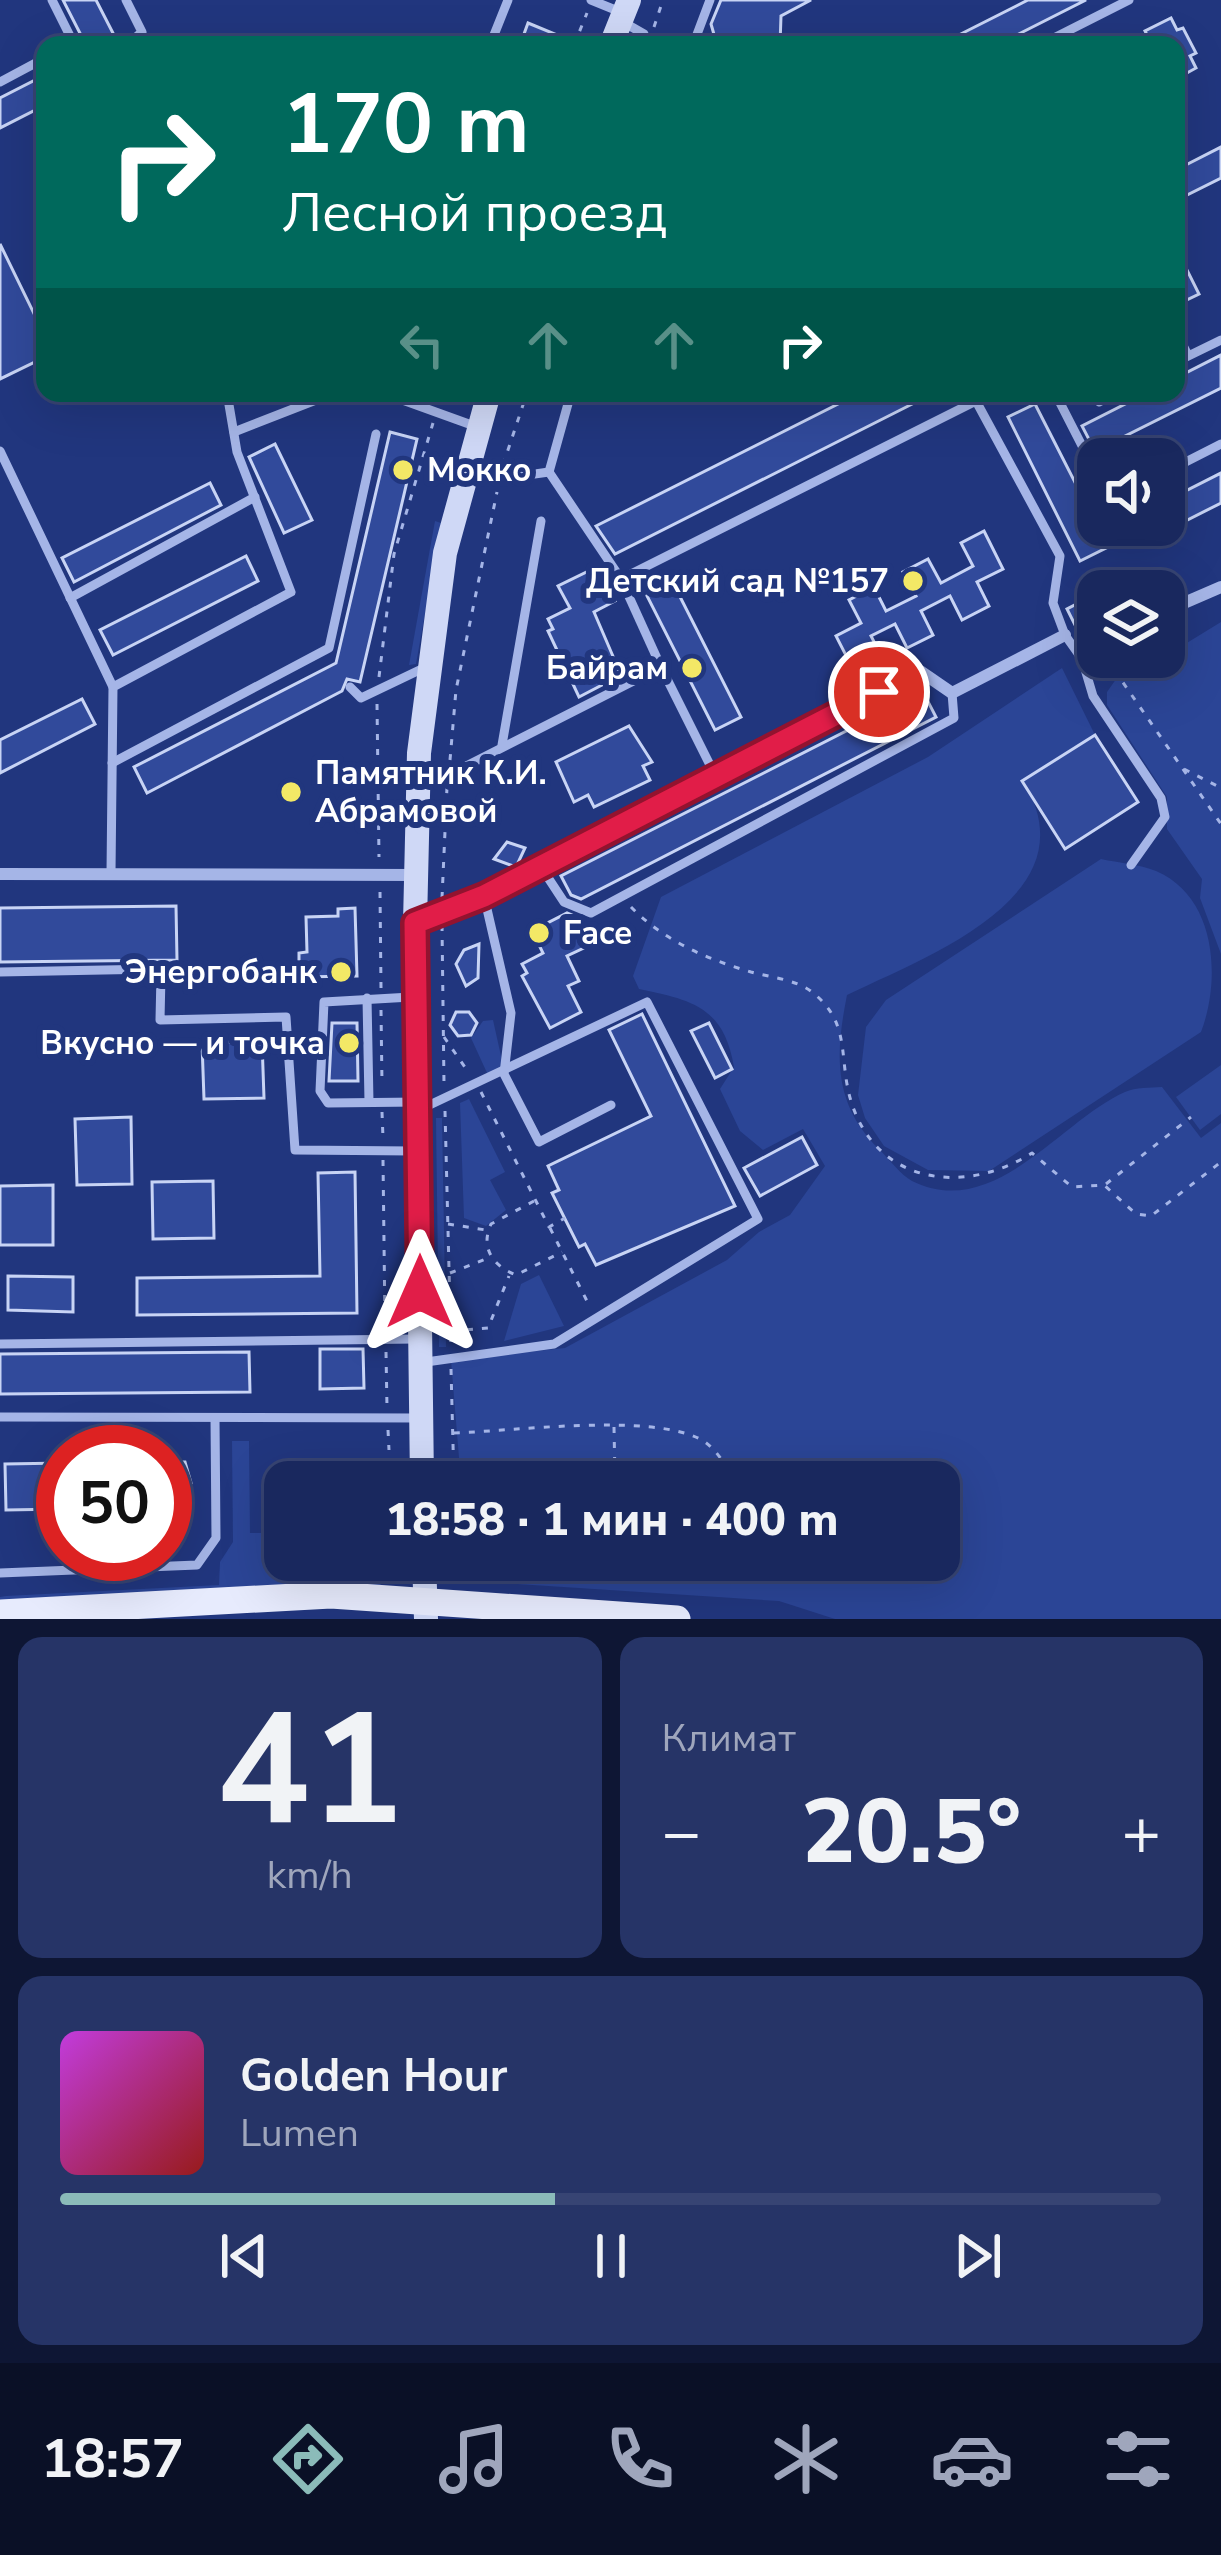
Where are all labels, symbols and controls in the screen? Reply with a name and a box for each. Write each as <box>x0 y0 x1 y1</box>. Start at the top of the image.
text: 170 m <box>282 67 530 182</box>
icon: right <box>84 84 240 240</box>
text: Лесной проезд <box>282 176 667 250</box>
icon: left <box>389 312 455 378</box>
icon: ahead <box>515 312 581 378</box>
icon: ahead <box>641 312 707 378</box>
icon: right <box>767 312 833 378</box>
map controls <box>1077 438 1185 678</box>
button: sound <box>1077 438 1185 546</box>
place label: Мокко <box>427 448 531 493</box>
marker: Мокко <box>390 457 416 483</box>
place label: Детский сад №157 <box>586 559 889 604</box>
marker: Детский сад №157 <box>900 568 926 594</box>
button: layers <box>1077 570 1185 678</box>
pin <box>828 641 930 743</box>
place label: Байрам <box>546 646 668 691</box>
marker: Байрам <box>679 655 705 681</box>
icon: arrive <box>846 659 912 725</box>
place label: Памятник К.И. Абрамовой <box>315 751 547 834</box>
marker: Памятник К.И. Абрамовой <box>278 779 304 805</box>
place label: Face <box>563 911 632 956</box>
marker: Face <box>526 920 552 946</box>
place label: Энергобанк <box>125 950 318 995</box>
marker: Энергобанк <box>328 959 354 985</box>
place label: Вкусно — и точка <box>40 1021 325 1066</box>
marker: Вкусно — и точка <box>336 1030 362 1056</box>
position arrow <box>357 1229 483 1355</box>
speed limit sign: 50 <box>36 1425 192 1581</box>
text: 18:58 · 1 мин · 400 m <box>385 1490 839 1551</box>
text: 41 <box>216 1664 403 1877</box>
text: Климат <box>662 1712 796 1765</box>
text: 20.5° <box>801 1771 1021 1894</box>
text: − <box>662 1788 701 1878</box>
text: + <box>1121 1788 1161 1878</box>
text: km/h <box>267 1849 353 1902</box>
text: Golden Hour <box>240 2046 507 2107</box>
text: Lumen <box>240 2107 359 2160</box>
icon: previous <box>211 2223 277 2289</box>
icon: pause <box>578 2223 644 2289</box>
icon: next <box>945 2223 1011 2289</box>
icon: directions <box>266 2417 350 2501</box>
icon: music <box>432 2417 516 2501</box>
icon: phone <box>598 2417 682 2501</box>
icon: climate <box>764 2417 848 2501</box>
icon: car <box>930 2417 1014 2501</box>
icon: filters <box>1096 2417 1180 2501</box>
text: 18:57 <box>41 2422 184 2496</box>

